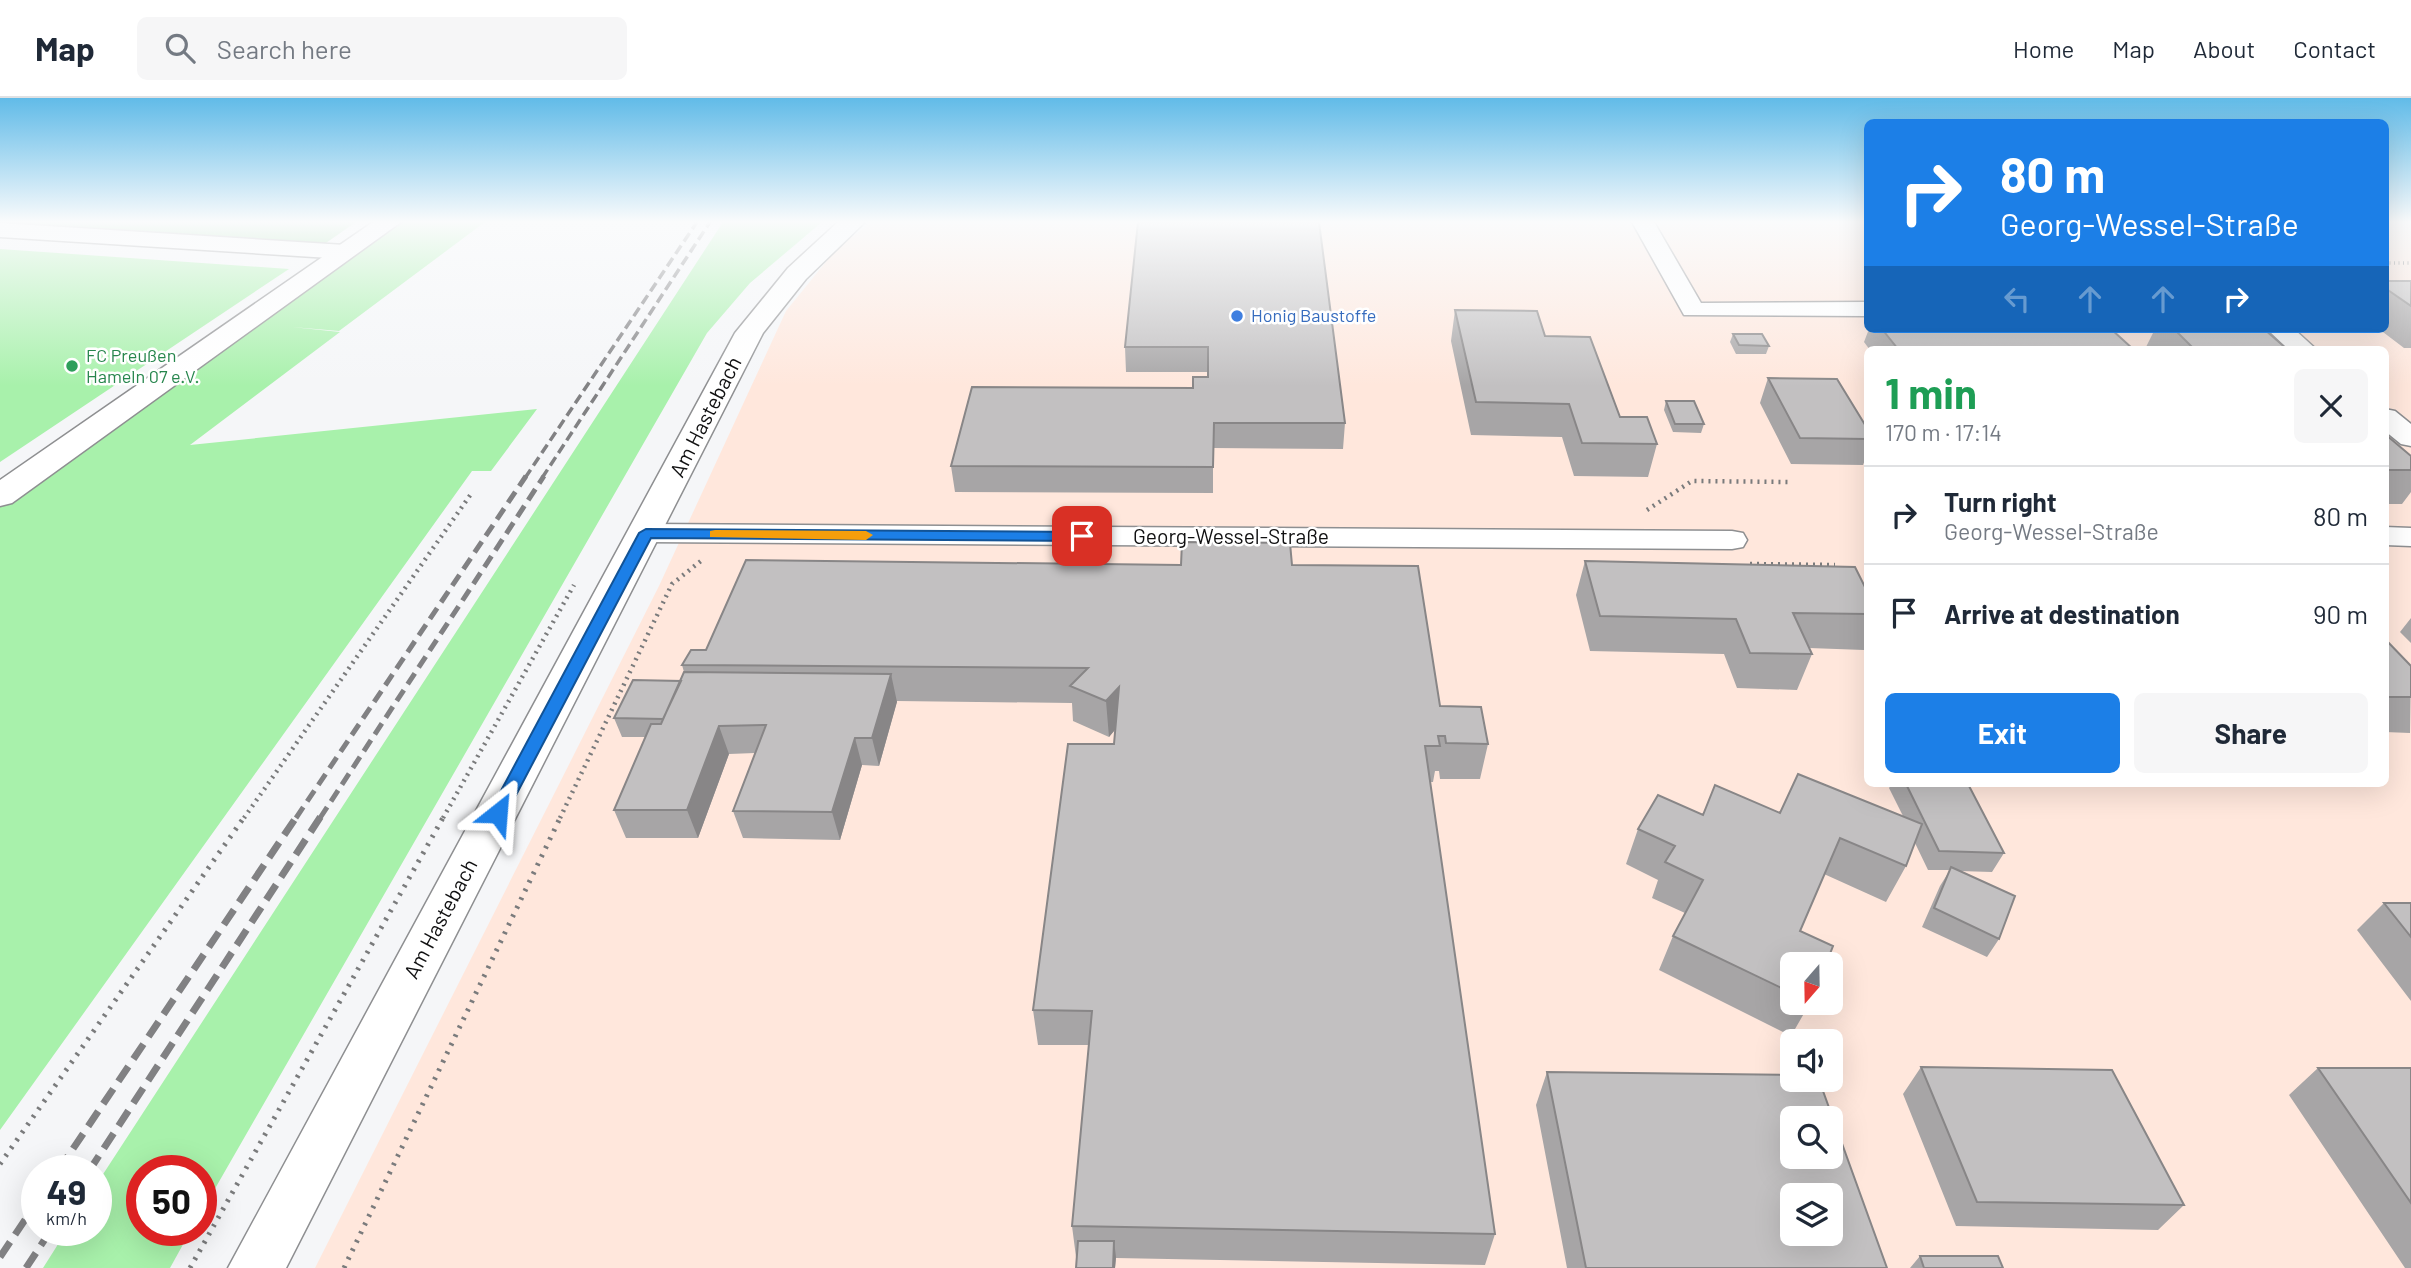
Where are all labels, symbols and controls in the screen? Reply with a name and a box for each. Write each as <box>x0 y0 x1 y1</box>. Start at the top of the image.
search box <box>137 17 627 80</box>
text: Map <box>35 28 95 68</box>
icon: search <box>161 29 199 67</box>
text: Search here <box>217 33 352 64</box>
text: Home <box>2013 34 2074 63</box>
text: Map <box>2112 34 2155 63</box>
text: About <box>2193 34 2255 63</box>
text: Contact <box>2293 34 2376 63</box>
text: 80 m <box>2000 144 2105 203</box>
icon: right <box>1885 147 1976 238</box>
text: Georg-Wessel-Straße <box>2000 204 2299 242</box>
icon: left <box>1998 280 2036 318</box>
icon: ahead <box>2071 280 2109 318</box>
icon: ahead <box>2144 280 2182 318</box>
icon: right <box>2217 280 2255 318</box>
place label: Honig Baustoffe <box>1251 304 1376 326</box>
marker: Honig Baustoffe <box>1229 308 1245 324</box>
place label: FC Preußen Hameln 07 e.V. <box>86 344 200 387</box>
street label: Am Hastebach <box>664 352 746 481</box>
marker: FC Preußen Hameln 07 e.V. <box>64 358 80 374</box>
text: 1 min <box>1885 367 1977 417</box>
button: close <box>2294 369 2368 443</box>
text: 170 m · 17:14 <box>1885 418 2002 446</box>
text: Turn right <box>1944 486 2057 517</box>
icon: right <box>1885 496 1923 534</box>
text: 80 m <box>2313 500 2368 531</box>
pin <box>1052 506 1112 566</box>
icon: arrive <box>1063 517 1101 555</box>
text: Georg-Wessel-Straße <box>1944 517 2159 545</box>
street label: Georg-Wessel-Straße <box>1133 523 1329 548</box>
icon: arrive <box>1885 594 1923 632</box>
text: Arrive at destination <box>1944 598 2180 629</box>
text: 90 m <box>2313 598 2368 629</box>
button: Exit <box>1885 693 2120 773</box>
button: Share <box>2134 693 2368 773</box>
position arrow <box>461 776 535 850</box>
street label: Am Hastebach <box>398 854 482 982</box>
north arrow <box>1780 952 1843 1015</box>
map controls <box>1780 952 1843 1246</box>
button: sound <box>1780 1029 1843 1092</box>
button: search <box>1780 1106 1843 1169</box>
speed limit sign: 50 <box>126 1155 217 1246</box>
text: 49 <box>47 1170 86 1212</box>
button: layers <box>1780 1183 1843 1246</box>
text: km/h <box>46 1207 87 1229</box>

